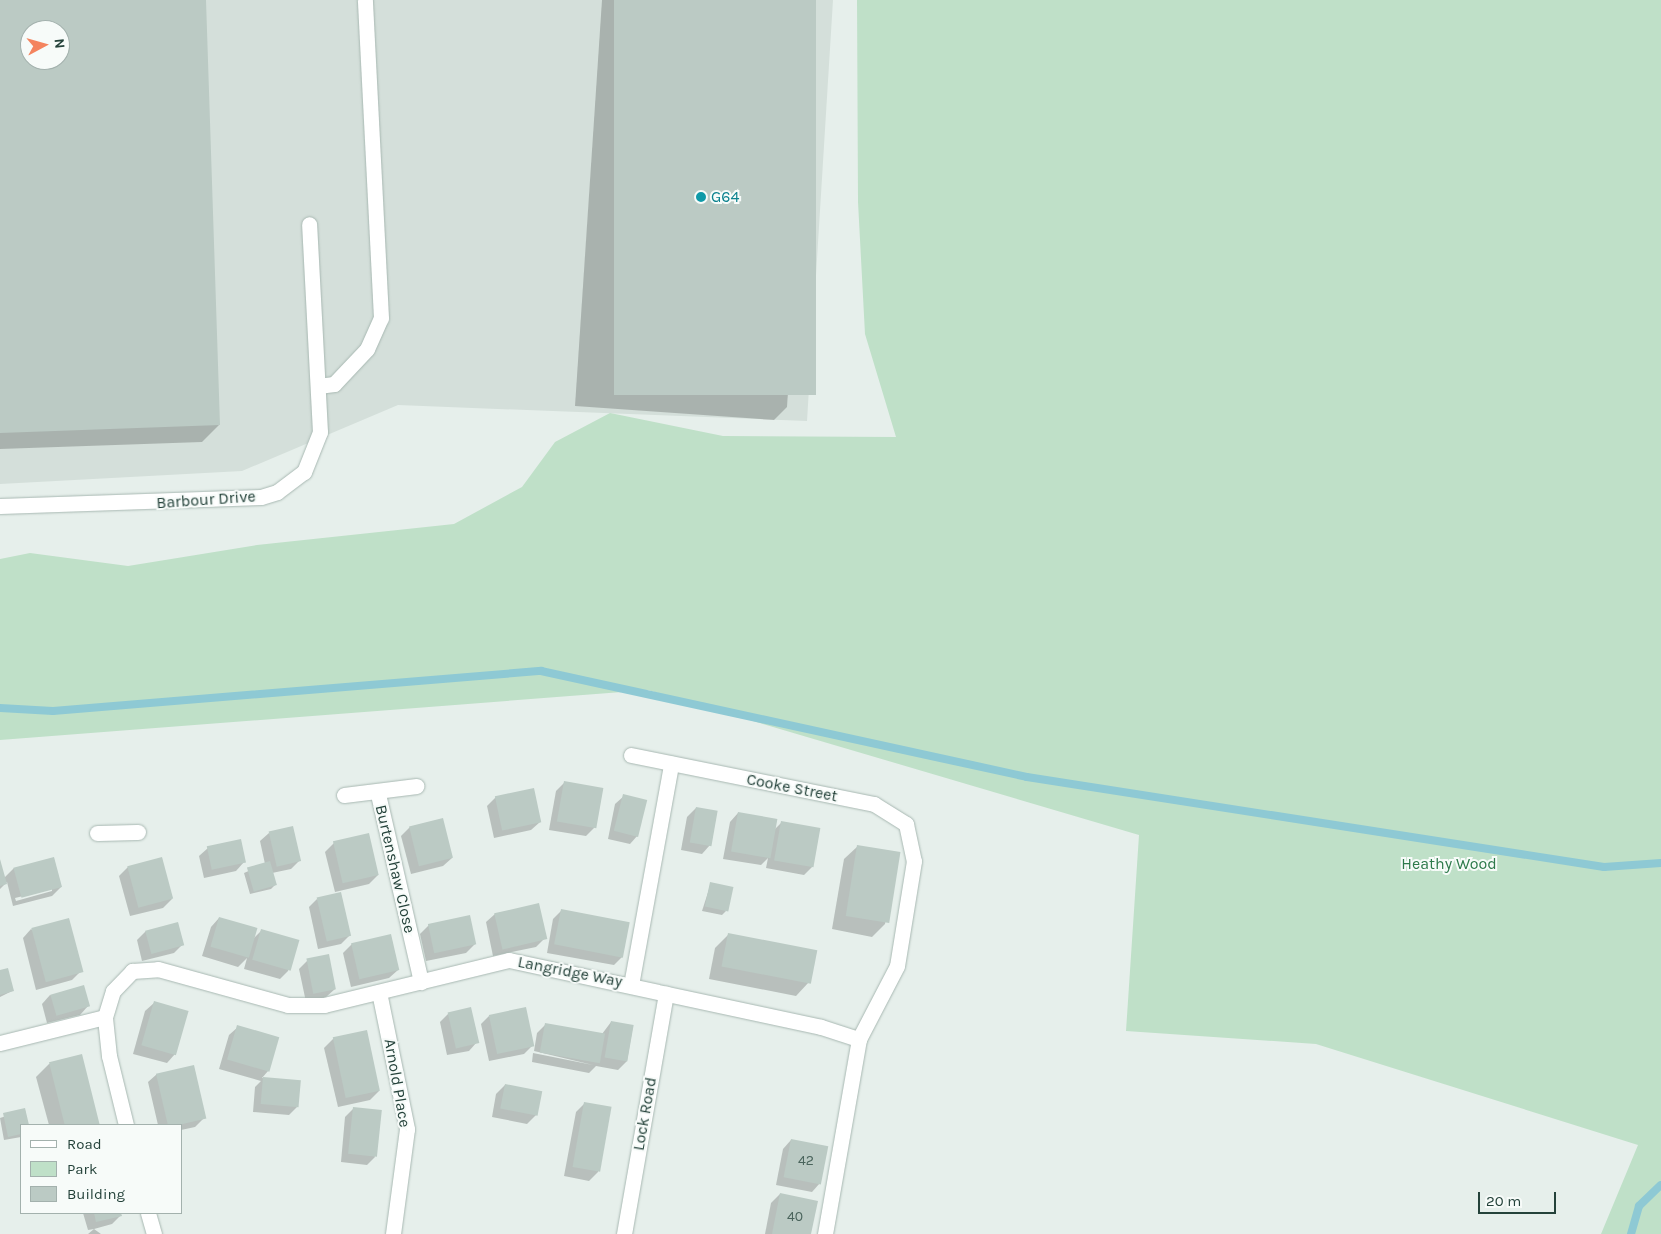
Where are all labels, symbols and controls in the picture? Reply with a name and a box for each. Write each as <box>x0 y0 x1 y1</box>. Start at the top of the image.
north arrow <box>20 20 70 70</box>
text: N <box>50 38 68 49</box>
place label: G64 <box>711 187 739 207</box>
marker: G64 <box>695 191 707 203</box>
street label: Barbour Drive <box>156 487 256 513</box>
street label: Cooke Street <box>745 770 839 806</box>
street label: Burtenshaw Close <box>371 803 419 935</box>
park label: Heathy Wood <box>1401 854 1497 874</box>
street label: Langridge Way <box>516 952 624 992</box>
street label: Arnold Place <box>380 1037 414 1129</box>
street label: Lock Road <box>629 1076 661 1152</box>
legend <box>20 1124 182 1214</box>
text: Road <box>67 1135 102 1153</box>
house number: 42 <box>798 1153 814 1169</box>
text: Park <box>67 1160 97 1178</box>
scale bar <box>1481 1182 1558 1214</box>
text: Building <box>67 1185 125 1203</box>
text: 20 m <box>1486 1192 1521 1210</box>
house number: 40 <box>787 1209 803 1225</box>

